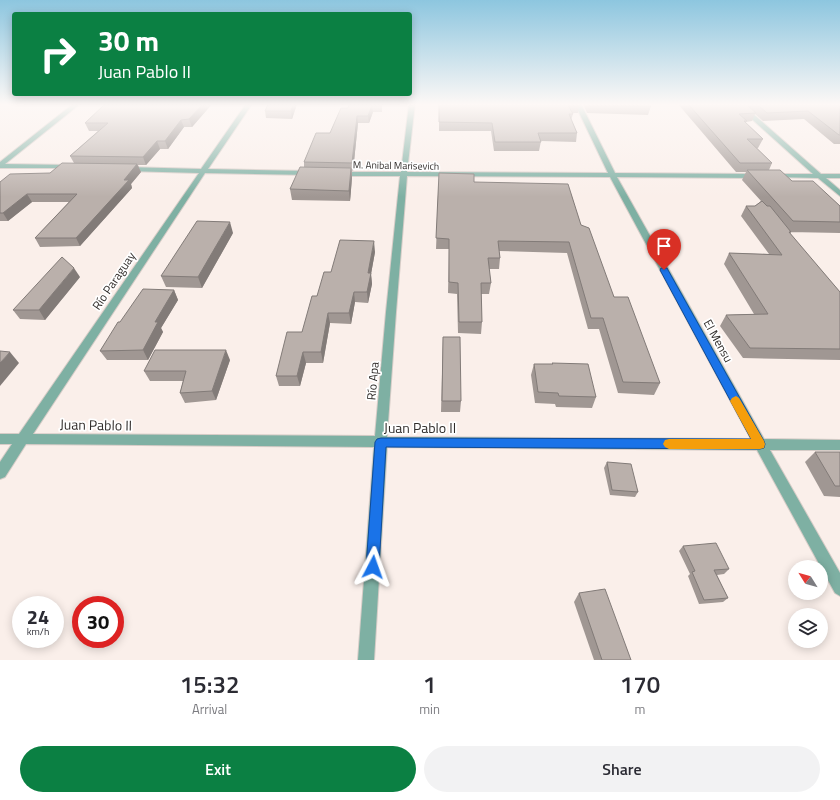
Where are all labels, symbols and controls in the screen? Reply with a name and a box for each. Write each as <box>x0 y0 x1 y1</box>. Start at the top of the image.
text: 30 m <box>98 19 159 62</box>
icon: right <box>32 28 84 80</box>
text: Juan Pablo II <box>98 58 191 85</box>
street label: M. Anibal Marisevich <box>353 157 439 174</box>
pin <box>647 229 681 270</box>
icon: arrive <box>653 235 675 257</box>
street label: Río Paraguay <box>87 248 140 314</box>
street label: El Mensu <box>699 316 738 366</box>
street label: Río Apa <box>361 361 384 401</box>
street label: Juan Pablo II <box>60 413 132 436</box>
street label: Juan Pablo II <box>384 417 456 438</box>
position arrow <box>352 546 394 588</box>
north arrow <box>788 560 828 600</box>
map controls <box>788 560 828 648</box>
speed limit sign: 30 <box>72 596 124 648</box>
text: 24 <box>27 601 49 632</box>
button: layers <box>788 608 828 648</box>
text: km/h <box>27 624 49 639</box>
text: 15:32 <box>180 666 239 702</box>
text: 1 <box>423 666 436 702</box>
text: 170 <box>620 666 660 702</box>
text: Arrival <box>192 699 227 719</box>
text: min <box>419 699 440 719</box>
text: m <box>635 699 645 719</box>
button: Exit <box>20 746 416 792</box>
button: Share <box>424 746 820 792</box>

